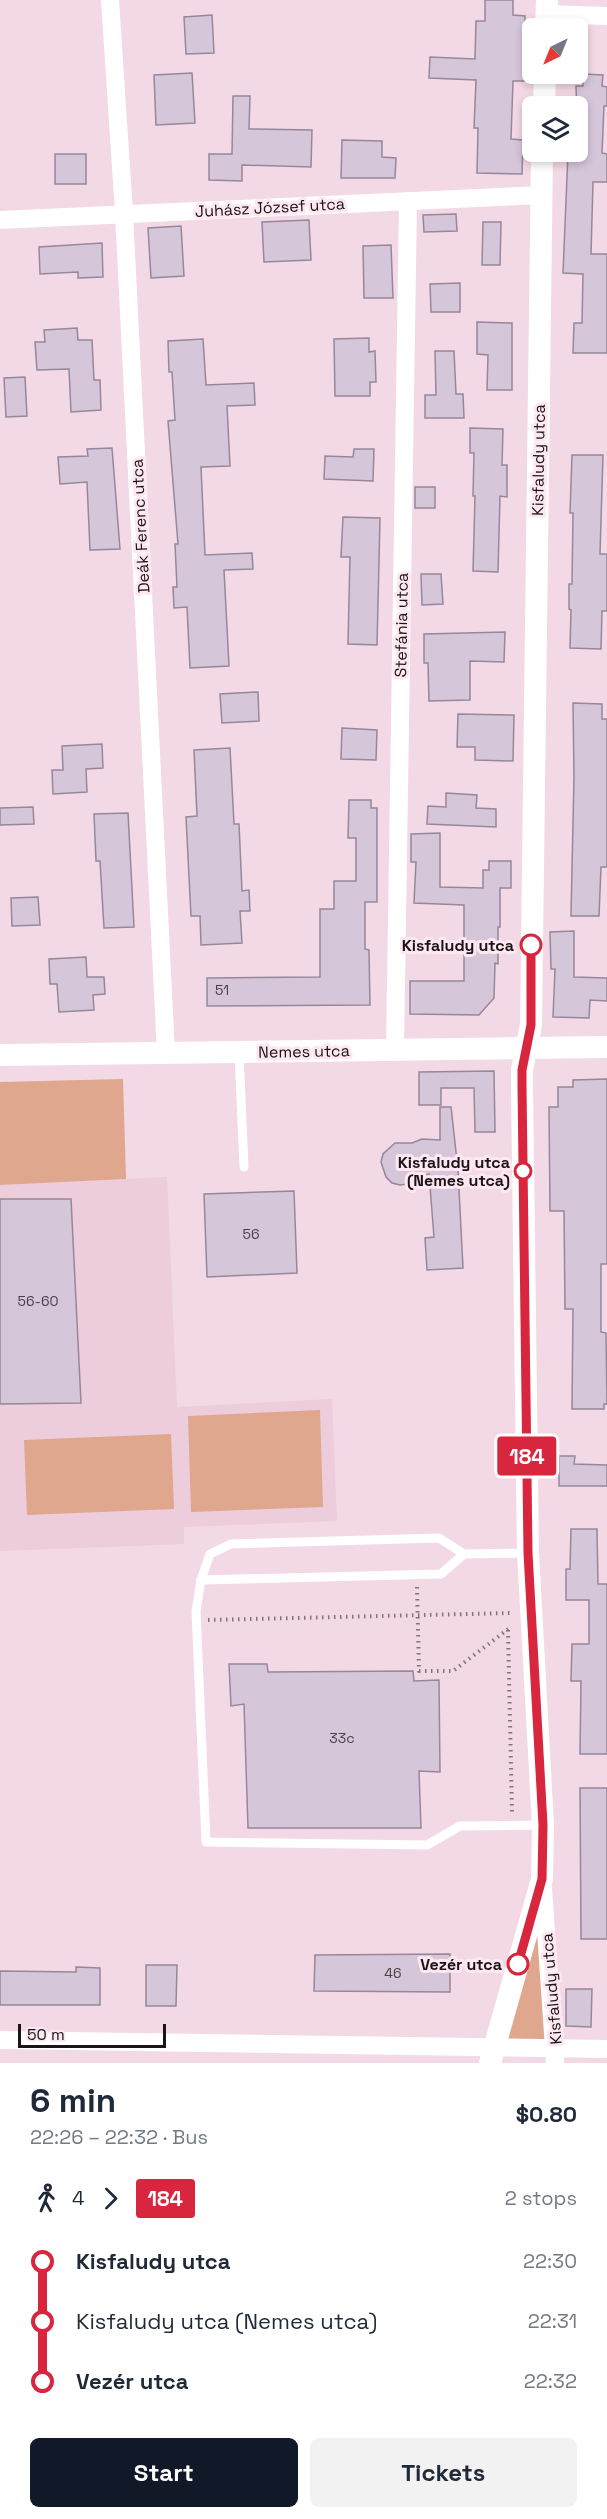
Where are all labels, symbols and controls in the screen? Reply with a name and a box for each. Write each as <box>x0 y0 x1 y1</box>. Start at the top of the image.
north arrow <box>522 18 588 84</box>
map controls <box>522 18 588 162</box>
button: layers <box>522 96 588 162</box>
street label: Juhász József utca <box>195 193 346 222</box>
street label: Kisfaludy utca <box>527 404 550 516</box>
street label: Deák Ferenc utca <box>126 458 155 594</box>
street label: Stefánia utca <box>390 572 413 678</box>
marker: Kisfaludy utca <box>520 934 542 956</box>
place label: Kisfaludy utca <box>402 935 514 956</box>
house number: 51 <box>215 981 229 999</box>
street label: Nemes utca <box>258 1040 350 1063</box>
place label: Kisfaludy utca (Nemes utca) <box>398 1152 510 1191</box>
marker: Kisfaludy utca (Nemes utca) <box>514 1162 532 1180</box>
house number: 56 <box>243 1225 259 1243</box>
house number: 56-60 <box>18 1292 58 1310</box>
line badge: 184 <box>492 1436 562 1476</box>
text: 184 <box>509 1443 545 1470</box>
house number: 33c <box>329 1729 355 1747</box>
street label: Kisfaludy utca <box>536 1932 567 2045</box>
marker: Vezér utca <box>507 1953 529 1975</box>
place label: Vezér utca <box>420 1954 502 1975</box>
house number: 46 <box>384 1964 402 1982</box>
scale bar <box>18 2021 166 2048</box>
text: 50 m <box>27 2024 65 2045</box>
text: 6 min <box>30 2080 116 2122</box>
text: $0.80 <box>516 2100 577 2128</box>
text: 22:26 – 22:32 · Bus <box>30 2124 208 2150</box>
icon: walk <box>30 2182 63 2215</box>
icon: forward <box>94 2182 127 2215</box>
text: 4 <box>72 2185 85 2211</box>
text: 184 <box>148 2185 183 2212</box>
text: 2 stops <box>505 2185 577 2211</box>
text: Kisfaludy utca <box>76 2247 230 2275</box>
text: 22:30 <box>523 2248 577 2274</box>
text: Kisfaludy utca (Nemes utca) <box>76 2307 377 2335</box>
text: 22:31 <box>528 2308 577 2334</box>
text: Vezér utca <box>76 2367 188 2395</box>
text: 22:32 <box>524 2368 577 2394</box>
button: Start <box>30 2438 298 2507</box>
button: Tickets <box>310 2438 577 2507</box>

